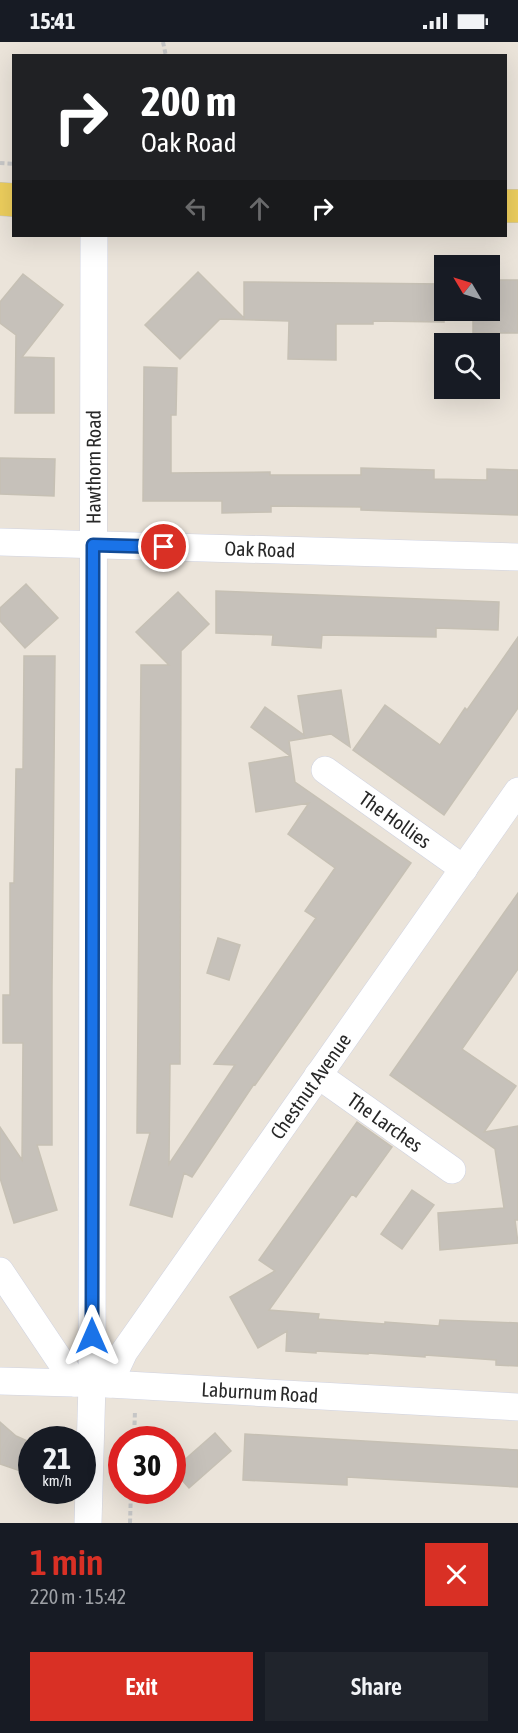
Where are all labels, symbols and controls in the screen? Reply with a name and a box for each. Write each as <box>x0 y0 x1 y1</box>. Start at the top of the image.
text: 15:41 <box>30 8 75 34</box>
text: 200 m <box>141 77 236 125</box>
icon: right <box>42 78 120 156</box>
text: Oak Road <box>141 127 236 158</box>
icon: left <box>180 192 213 225</box>
icon: ahead <box>243 192 276 225</box>
icon: right <box>306 192 339 225</box>
north arrow <box>434 255 500 321</box>
map controls <box>434 255 500 399</box>
button: search <box>434 333 500 399</box>
street label: Hawthorn Road <box>81 410 105 524</box>
pin <box>138 521 189 572</box>
icon: arrive <box>147 530 180 563</box>
street label: Oak Road <box>224 537 296 562</box>
street label: The Hollies <box>355 786 436 853</box>
street label: Chestnut Avenue <box>265 1029 355 1143</box>
street label: The Larches <box>343 1088 427 1156</box>
position arrow <box>60 1304 124 1368</box>
street label: Laburnum Road <box>201 1377 319 1407</box>
speed limit sign: 30 <box>108 1426 186 1504</box>
text: 21 <box>43 1441 71 1475</box>
text: km/h <box>42 1472 72 1489</box>
text: 1 min <box>30 1541 104 1583</box>
button: close <box>425 1543 488 1606</box>
text: 220 m · 15:42 <box>30 1585 126 1608</box>
button: Exit <box>30 1652 253 1721</box>
button: Share <box>265 1652 488 1721</box>

